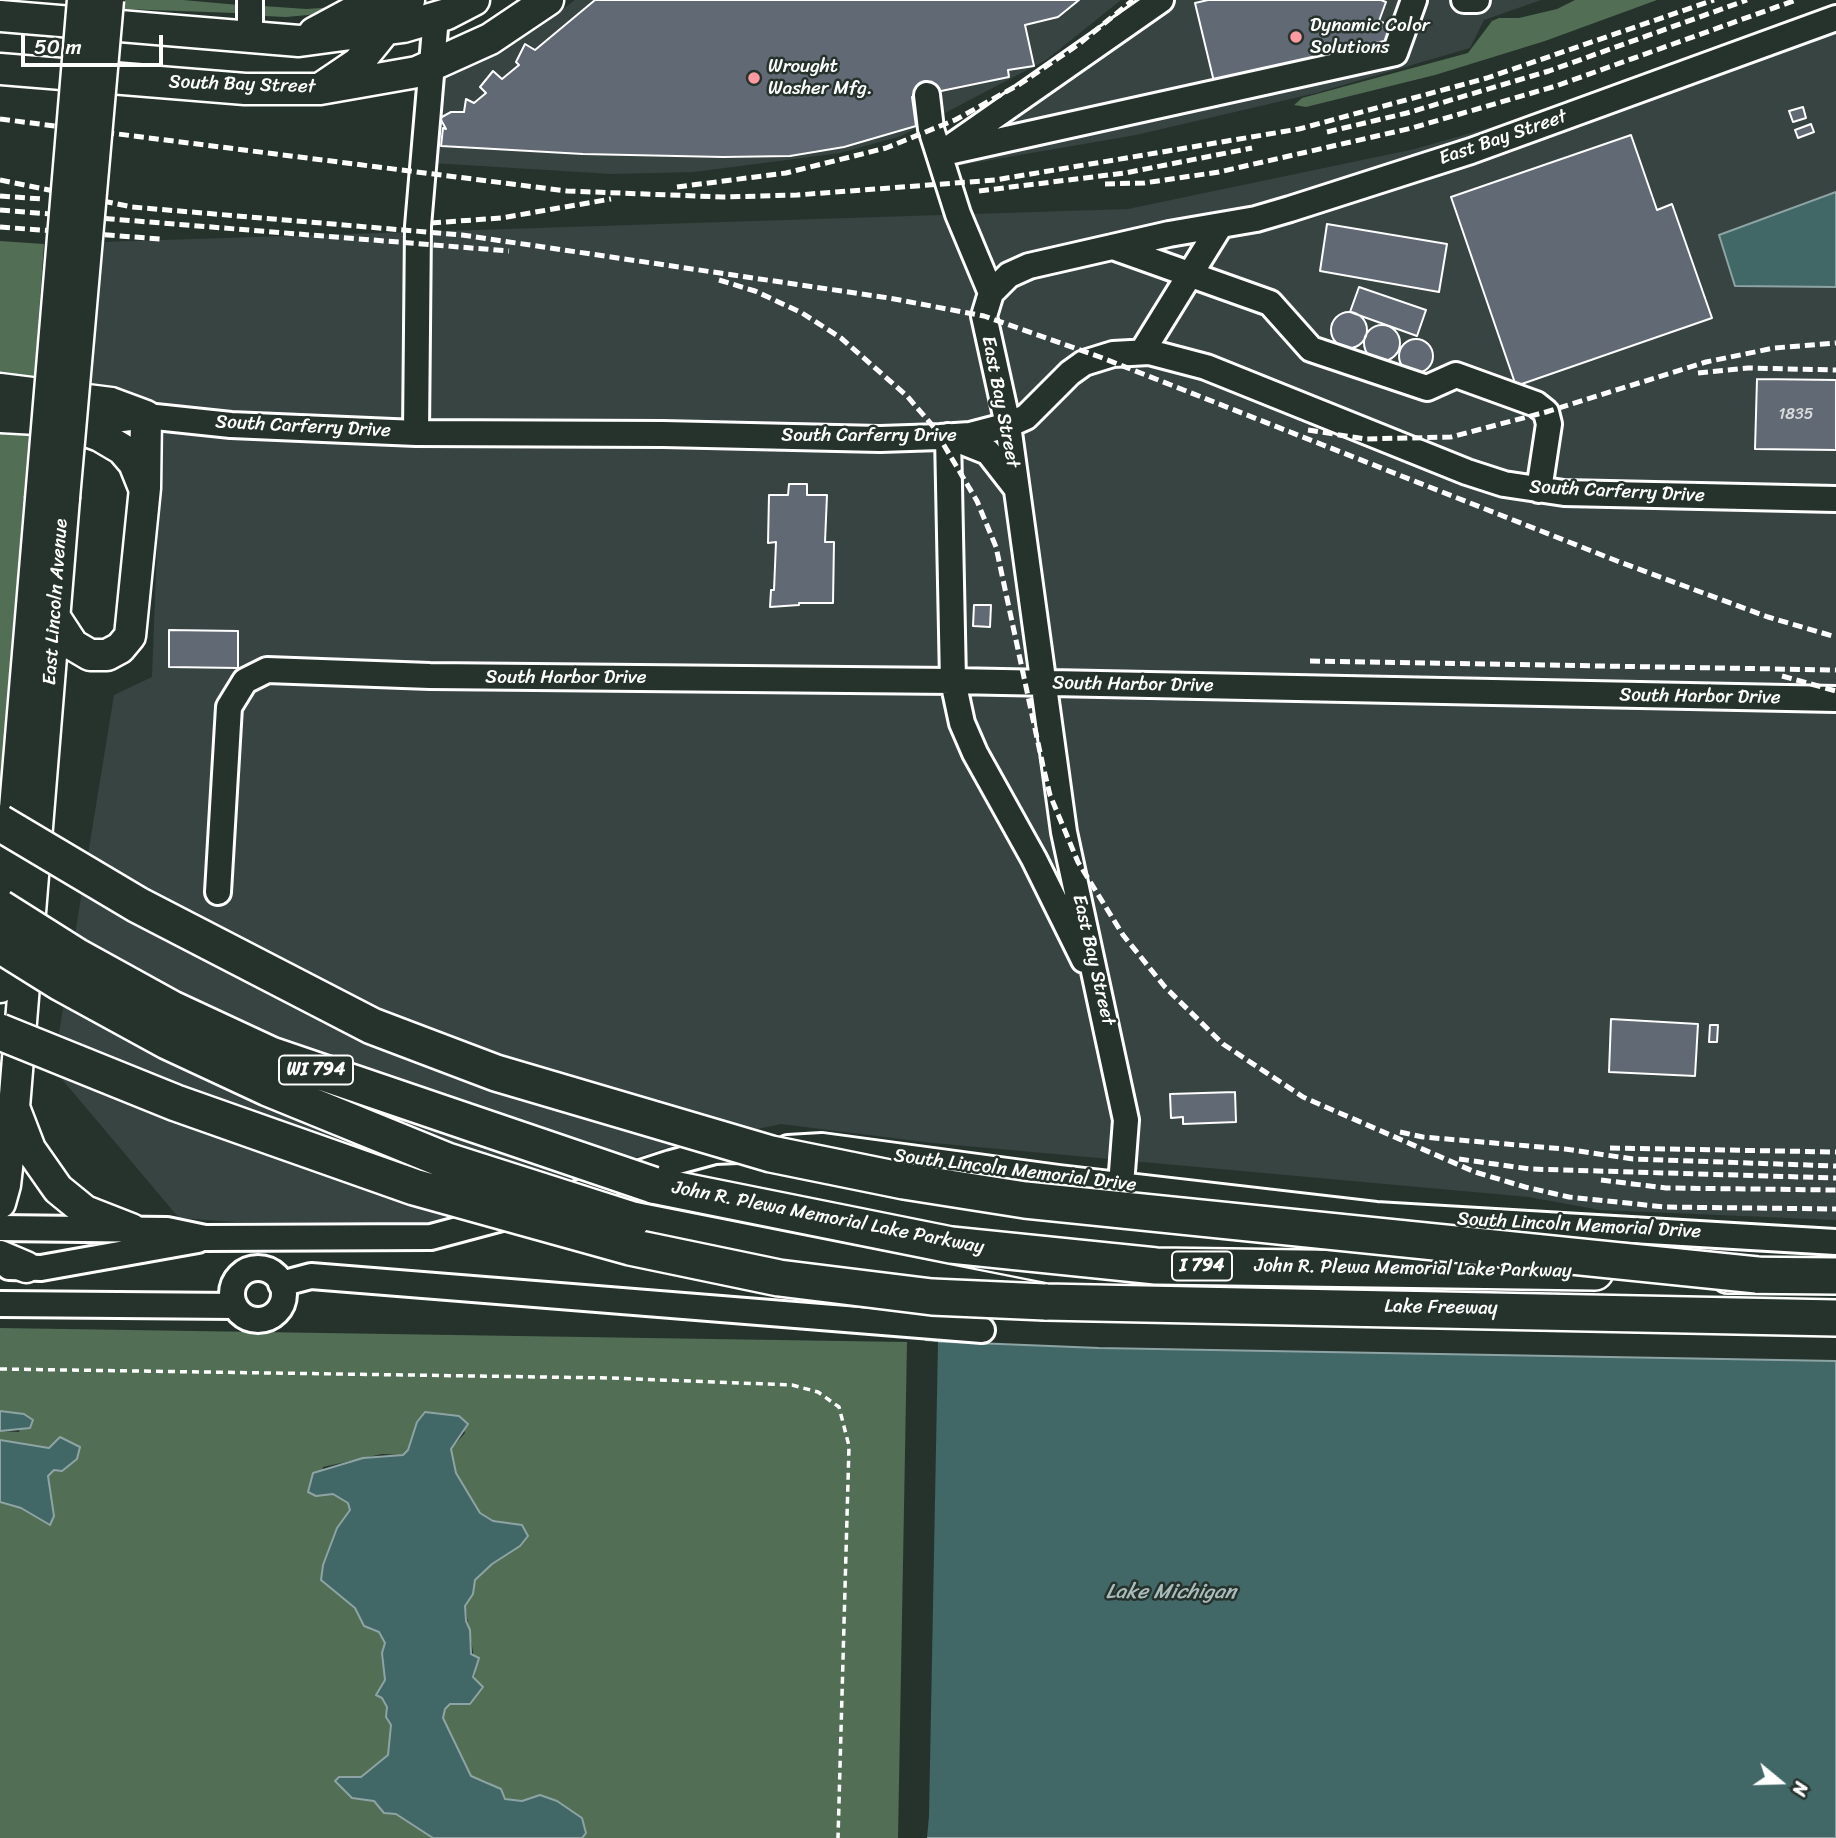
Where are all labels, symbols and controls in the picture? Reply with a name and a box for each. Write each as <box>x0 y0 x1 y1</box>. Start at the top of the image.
place label: Dynamic Color Solutions <box>1310 15 1430 59</box>
scale bar <box>24 21 166 65</box>
text: 50 m <box>34 28 82 66</box>
marker: Dynamic Color Solutions <box>1288 29 1304 45</box>
place label: Wrought Washer Mfg. <box>768 56 873 100</box>
marker: Wrought Washer Mfg. <box>746 70 762 86</box>
street label: South Bay Street <box>168 71 316 99</box>
street label: East Bay Street <box>1436 105 1570 171</box>
street label: East Bay Street <box>976 334 1024 470</box>
house number: 1835 <box>1778 405 1814 425</box>
street label: South Carferry Drive <box>215 411 391 443</box>
street label: South Carferry Drive <box>781 425 957 447</box>
street label: South Carferry Drive <box>1529 476 1705 508</box>
street label: East Lincoln Avenue <box>39 518 73 686</box>
street label: South Harbor Drive <box>485 667 647 689</box>
street label: South Harbor Drive <box>1052 672 1214 698</box>
street label: South Harbor Drive <box>1619 684 1781 710</box>
street label: East Bay Street <box>1067 892 1119 1028</box>
road number: WI 794 <box>279 1056 353 1084</box>
street label: South Lincoln Memorial Drive <box>892 1145 1138 1197</box>
street label: John R. Plewa Memorial Lake Parkway <box>670 1177 986 1259</box>
street label: South Lincoln Memorial Drive <box>1456 1208 1702 1244</box>
road number: I 794 <box>1172 1252 1232 1280</box>
street label: John R. Plewa Memorial Lake Parkway <box>1254 1255 1572 1283</box>
street label: Lake Freeway <box>1384 1296 1498 1320</box>
water label: Lake Michigan <box>1106 1580 1236 1606</box>
north arrow <box>1745 1747 1815 1817</box>
text: N <box>1783 1777 1818 1801</box>

